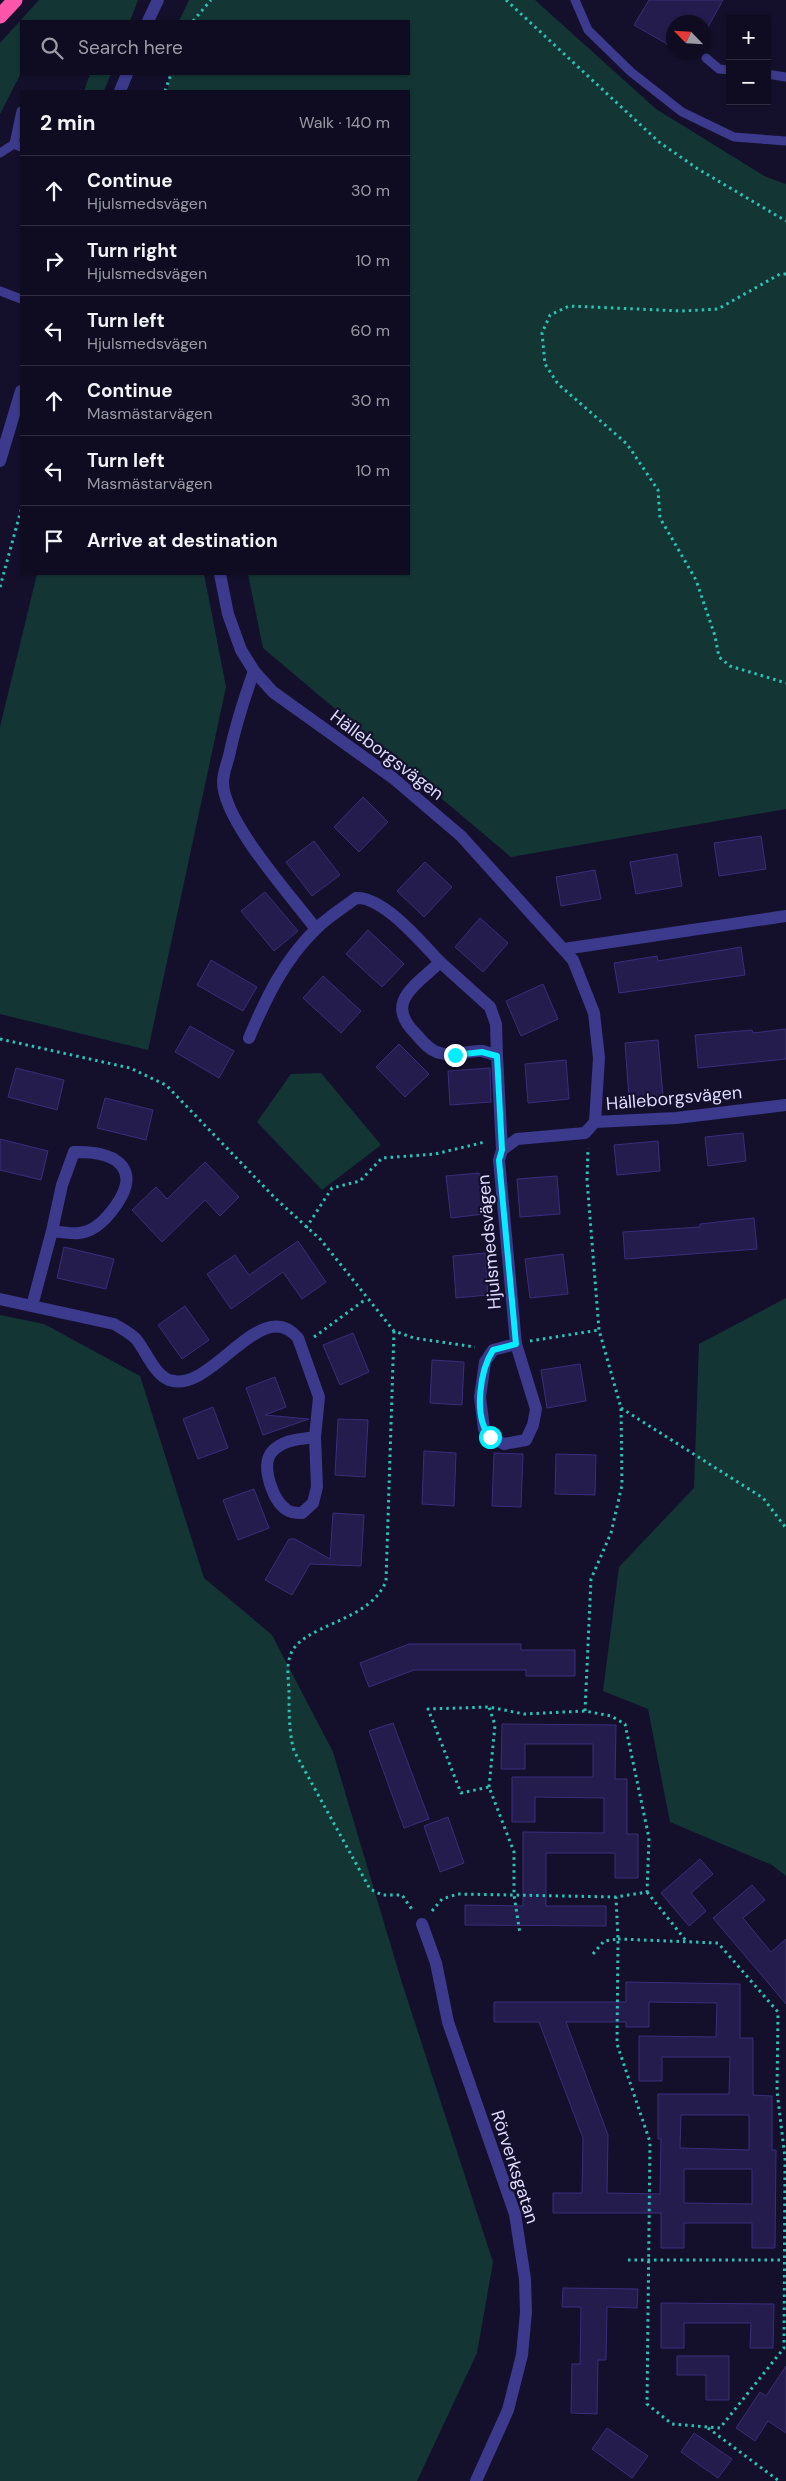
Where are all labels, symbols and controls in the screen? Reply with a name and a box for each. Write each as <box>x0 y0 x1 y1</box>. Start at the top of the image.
north arrow <box>666 15 711 60</box>
map controls <box>726 15 771 105</box>
button: + <box>726 15 771 60</box>
search box <box>20 20 410 75</box>
icon: search <box>38 34 66 62</box>
text: Search here <box>78 35 183 60</box>
button: − <box>726 60 771 105</box>
text: 2 min <box>40 109 96 137</box>
text: Walk · 140 m <box>299 112 390 133</box>
text: Continue <box>87 168 173 193</box>
icon: ahead <box>40 177 68 205</box>
text: 30 m <box>351 180 390 201</box>
text: Hjulsmedsvägen <box>87 193 207 214</box>
text: Turn right <box>87 238 177 263</box>
icon: right <box>40 247 68 275</box>
text: 10 m <box>356 250 390 271</box>
text: Hjulsmedsvägen <box>87 263 207 284</box>
text: Turn left <box>87 308 165 333</box>
icon: left <box>40 317 68 345</box>
text: 60 m <box>350 320 390 341</box>
text: Hjulsmedsvägen <box>87 333 207 354</box>
text: Continue <box>87 378 173 403</box>
icon: ahead <box>40 387 68 415</box>
text: 30 m <box>351 390 390 411</box>
text: Masmästarvägen <box>87 403 212 424</box>
text: Turn left <box>87 448 165 473</box>
icon: left <box>40 457 68 485</box>
text: 10 m <box>356 460 390 481</box>
text: Masmästarvägen <box>87 473 212 494</box>
icon: arrive <box>40 527 68 555</box>
text: Arrive at destination <box>87 528 278 553</box>
street label: Hälleborgsvägen <box>325 704 449 806</box>
route end <box>444 1044 467 1067</box>
street label: Hälleborgsvägen <box>605 1080 743 1116</box>
street label: Hjulsmedsvägen <box>471 1174 507 1310</box>
route start <box>479 1426 502 1449</box>
street label: Rörverksgatan <box>485 2107 545 2227</box>

